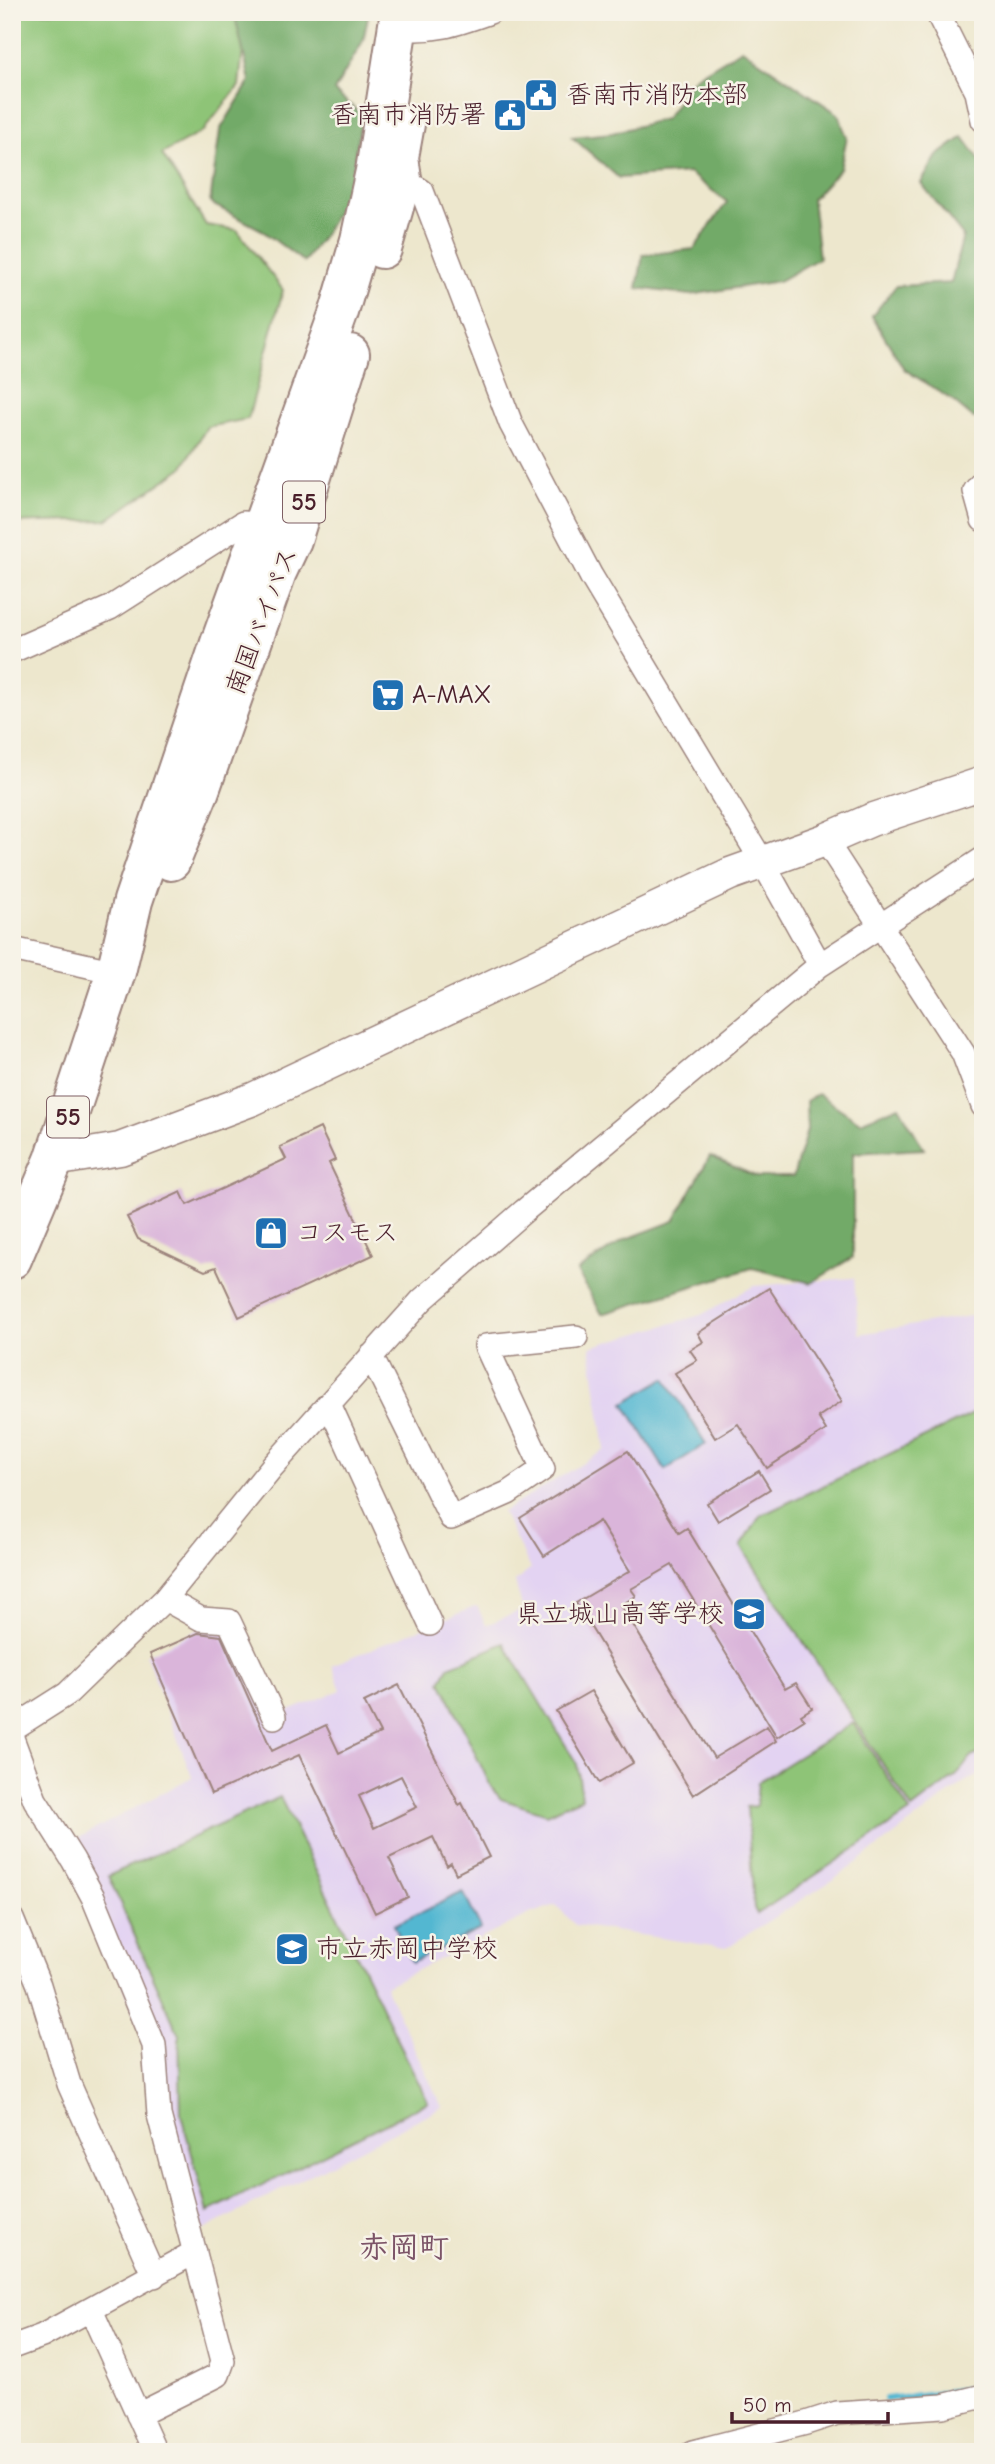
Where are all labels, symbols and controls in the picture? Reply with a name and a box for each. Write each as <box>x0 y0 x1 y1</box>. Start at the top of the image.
public building icon: 香南市消防本部 <box>522 76 560 114</box>
place label: 香南市消防本部 <box>566 80 748 110</box>
public building icon: 香南市消防署 <box>491 96 529 134</box>
place label: 香南市消防署 <box>330 100 486 130</box>
road number: 55 <box>283 481 325 522</box>
street label: 南国バイパス <box>220 543 304 699</box>
supermarket icon: A-MAX <box>369 676 407 714</box>
place label: A-MAX <box>412 680 491 710</box>
road number: 55 <box>47 1097 89 1138</box>
shop icon: コスモス <box>252 1214 290 1252</box>
place label: コスモス <box>296 1218 398 1248</box>
school or university icon: 県立城山高等学校 <box>730 1595 768 1633</box>
place label: 県立城山高等学校 <box>516 1599 724 1629</box>
school or university icon: 市立赤岡中学校 <box>273 1930 311 1968</box>
place label: 市立赤岡中学校 <box>316 1934 498 1964</box>
district label: 赤岡町 <box>359 2230 449 2265</box>
scale bar <box>732 2380 888 2424</box>
text: 50 m <box>743 2393 792 2417</box>

